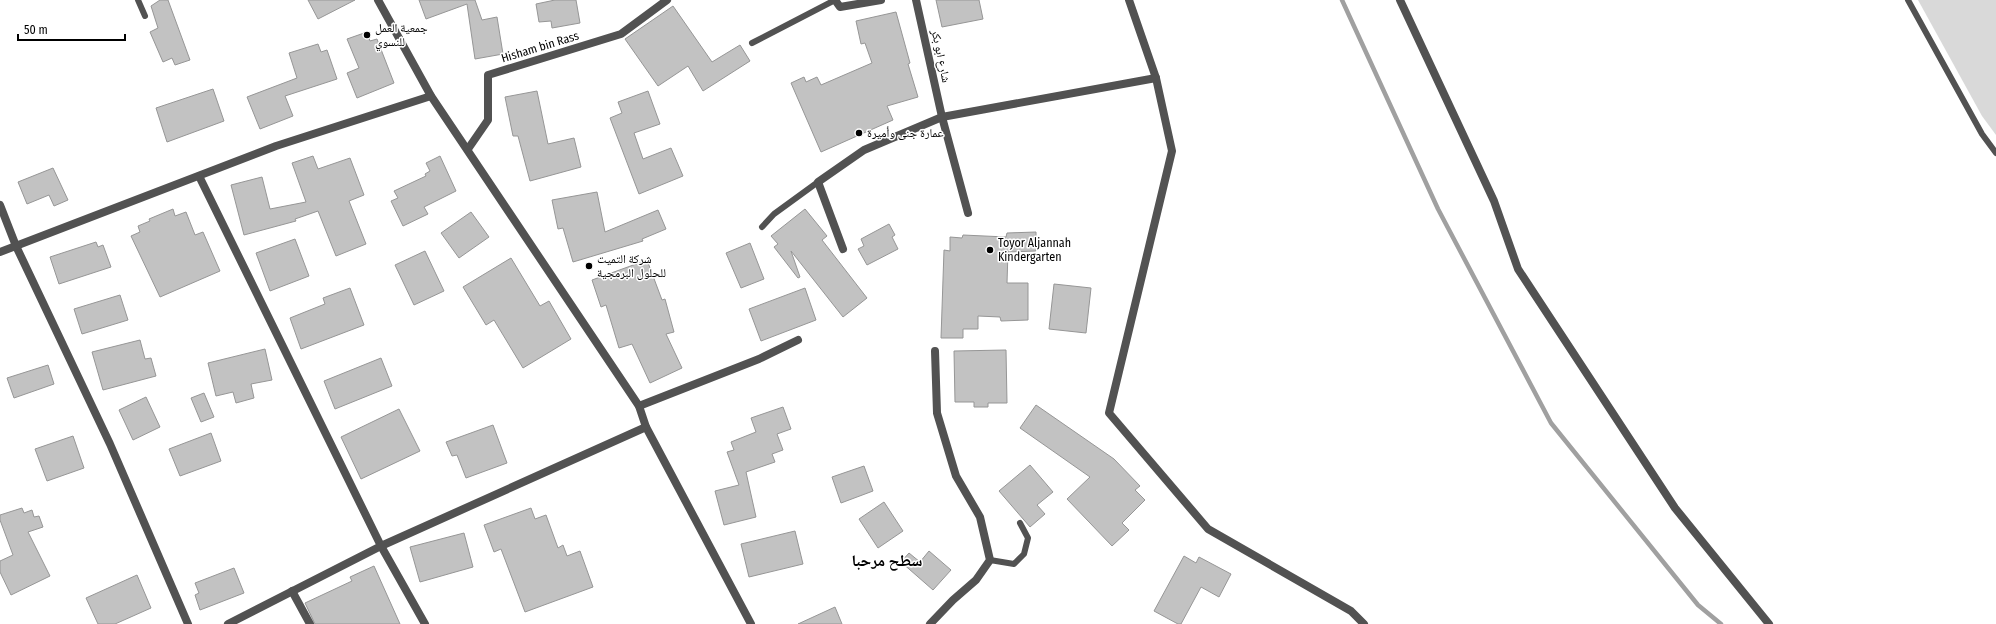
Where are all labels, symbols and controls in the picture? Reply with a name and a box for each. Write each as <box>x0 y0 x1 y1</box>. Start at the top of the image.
scale bar <box>18 16 125 42</box>
place label: جمعية العمل للنسوي <box>375 21 428 52</box>
text: 50 m <box>24 23 48 37</box>
street label: شارع ابو بكر <box>927 27 953 84</box>
street label: Hisham bin Rass <box>499 29 581 65</box>
marker: جمعية العمل للنسوي <box>362 30 372 40</box>
place label: عمارة جنى وأميرة <box>867 126 944 140</box>
marker: عمارة جنى وأميرة <box>854 128 864 138</box>
place label: Toyor Aljannah Kindergarten <box>998 236 1071 264</box>
marker: Toyor Aljannah Kindergarten <box>985 245 995 255</box>
place label: شركة التميت للحلول البرمجية <box>597 252 666 280</box>
marker: شركة التميت للحلول البرمجية <box>584 261 594 271</box>
district label: سطح مرحبا <box>852 551 922 571</box>

